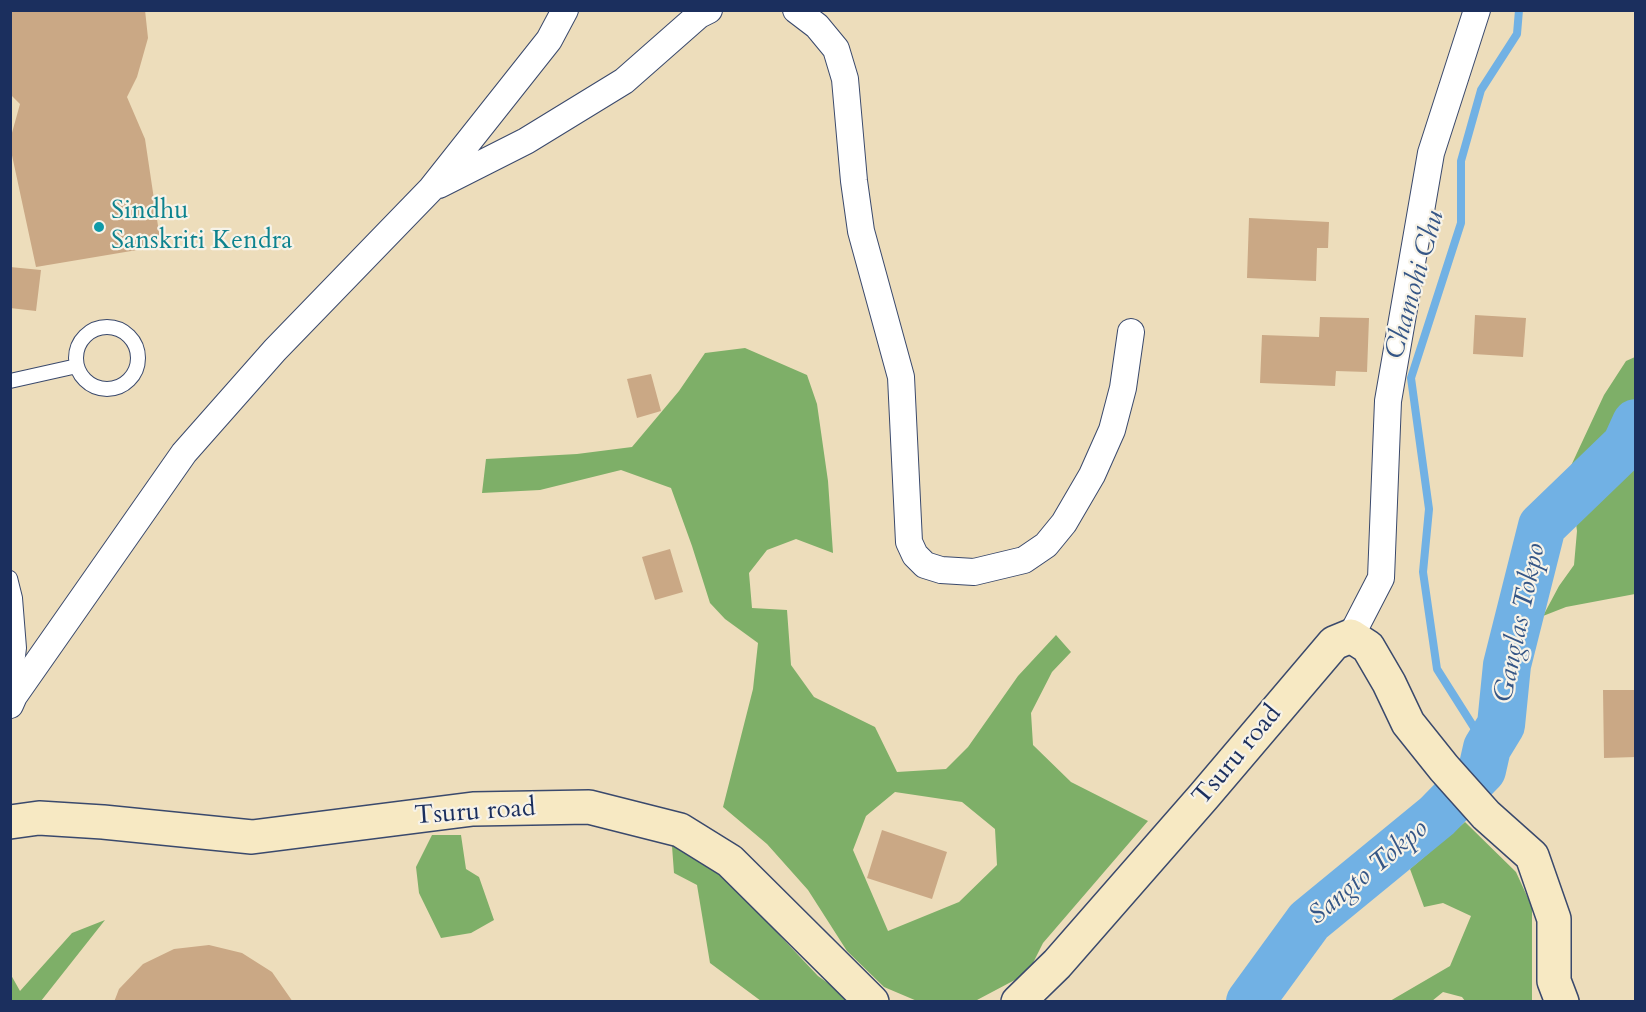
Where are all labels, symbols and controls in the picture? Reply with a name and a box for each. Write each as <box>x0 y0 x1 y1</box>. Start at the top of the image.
place label: Sindhu Sanskriti Kendra <box>111 196 292 258</box>
water label: Chamohi Chu <box>1379 207 1453 363</box>
marker: Sindhu Sanskriti Kendra <box>92 220 106 234</box>
water label: Ganglas Tokpo <box>1488 541 1554 705</box>
street label: Tsuru road <box>1187 699 1289 813</box>
street label: Tsuru road <box>413 793 537 833</box>
water label: Sangto Tokpo <box>1302 813 1436 933</box>

